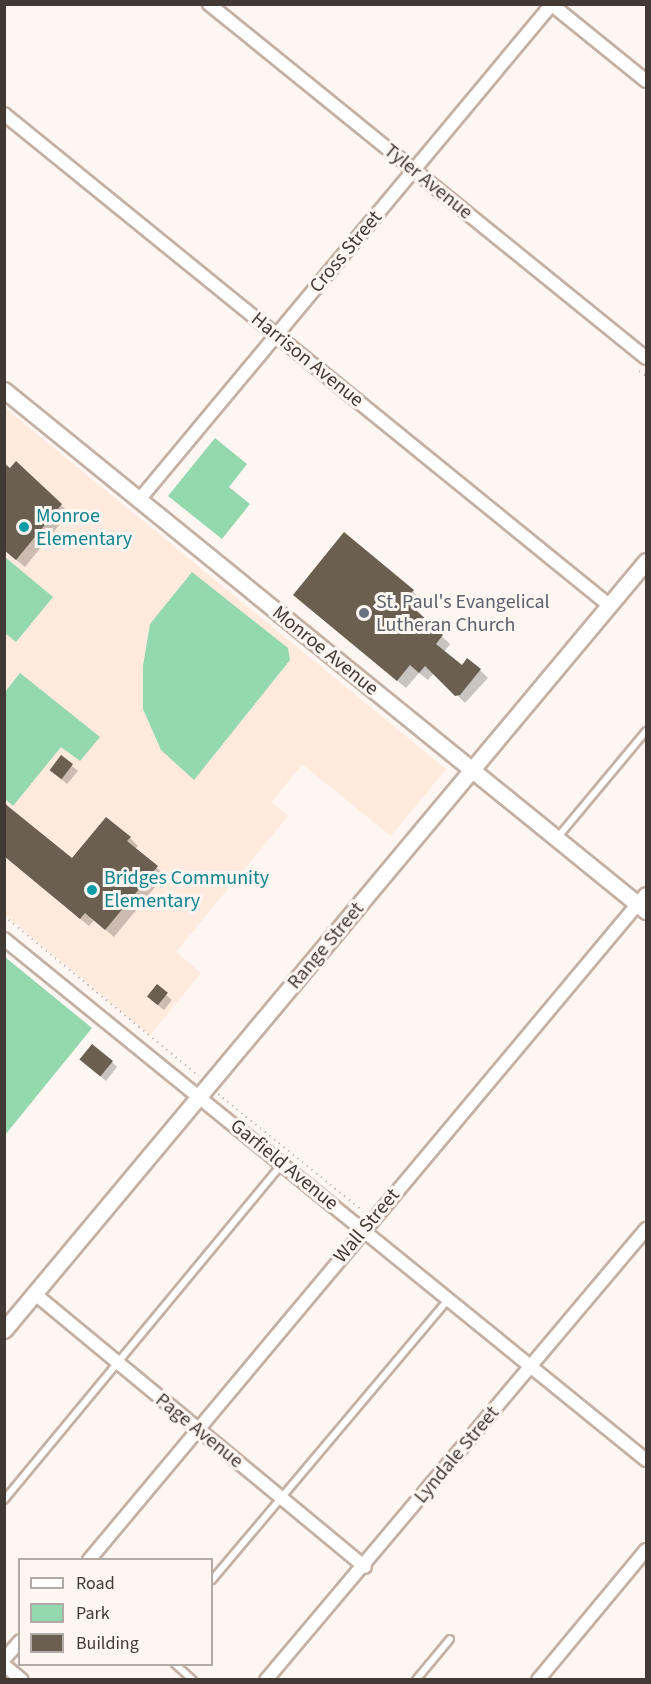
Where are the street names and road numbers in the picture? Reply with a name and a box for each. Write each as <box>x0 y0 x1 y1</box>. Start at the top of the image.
street label: Tyler Avenue <box>379 139 477 225</box>
street label: Cross Street <box>305 206 387 298</box>
street label: Harrison Avenue <box>246 307 368 413</box>
street label: Monroe Avenue <box>267 601 383 701</box>
street label: Range Street <box>283 898 369 994</box>
street label: Garfield Avenue <box>225 1114 343 1216</box>
street label: Wall Street <box>329 1184 405 1268</box>
street label: Page Avenue <box>150 1388 248 1474</box>
street label: Lyndale Street <box>409 1401 505 1509</box>

